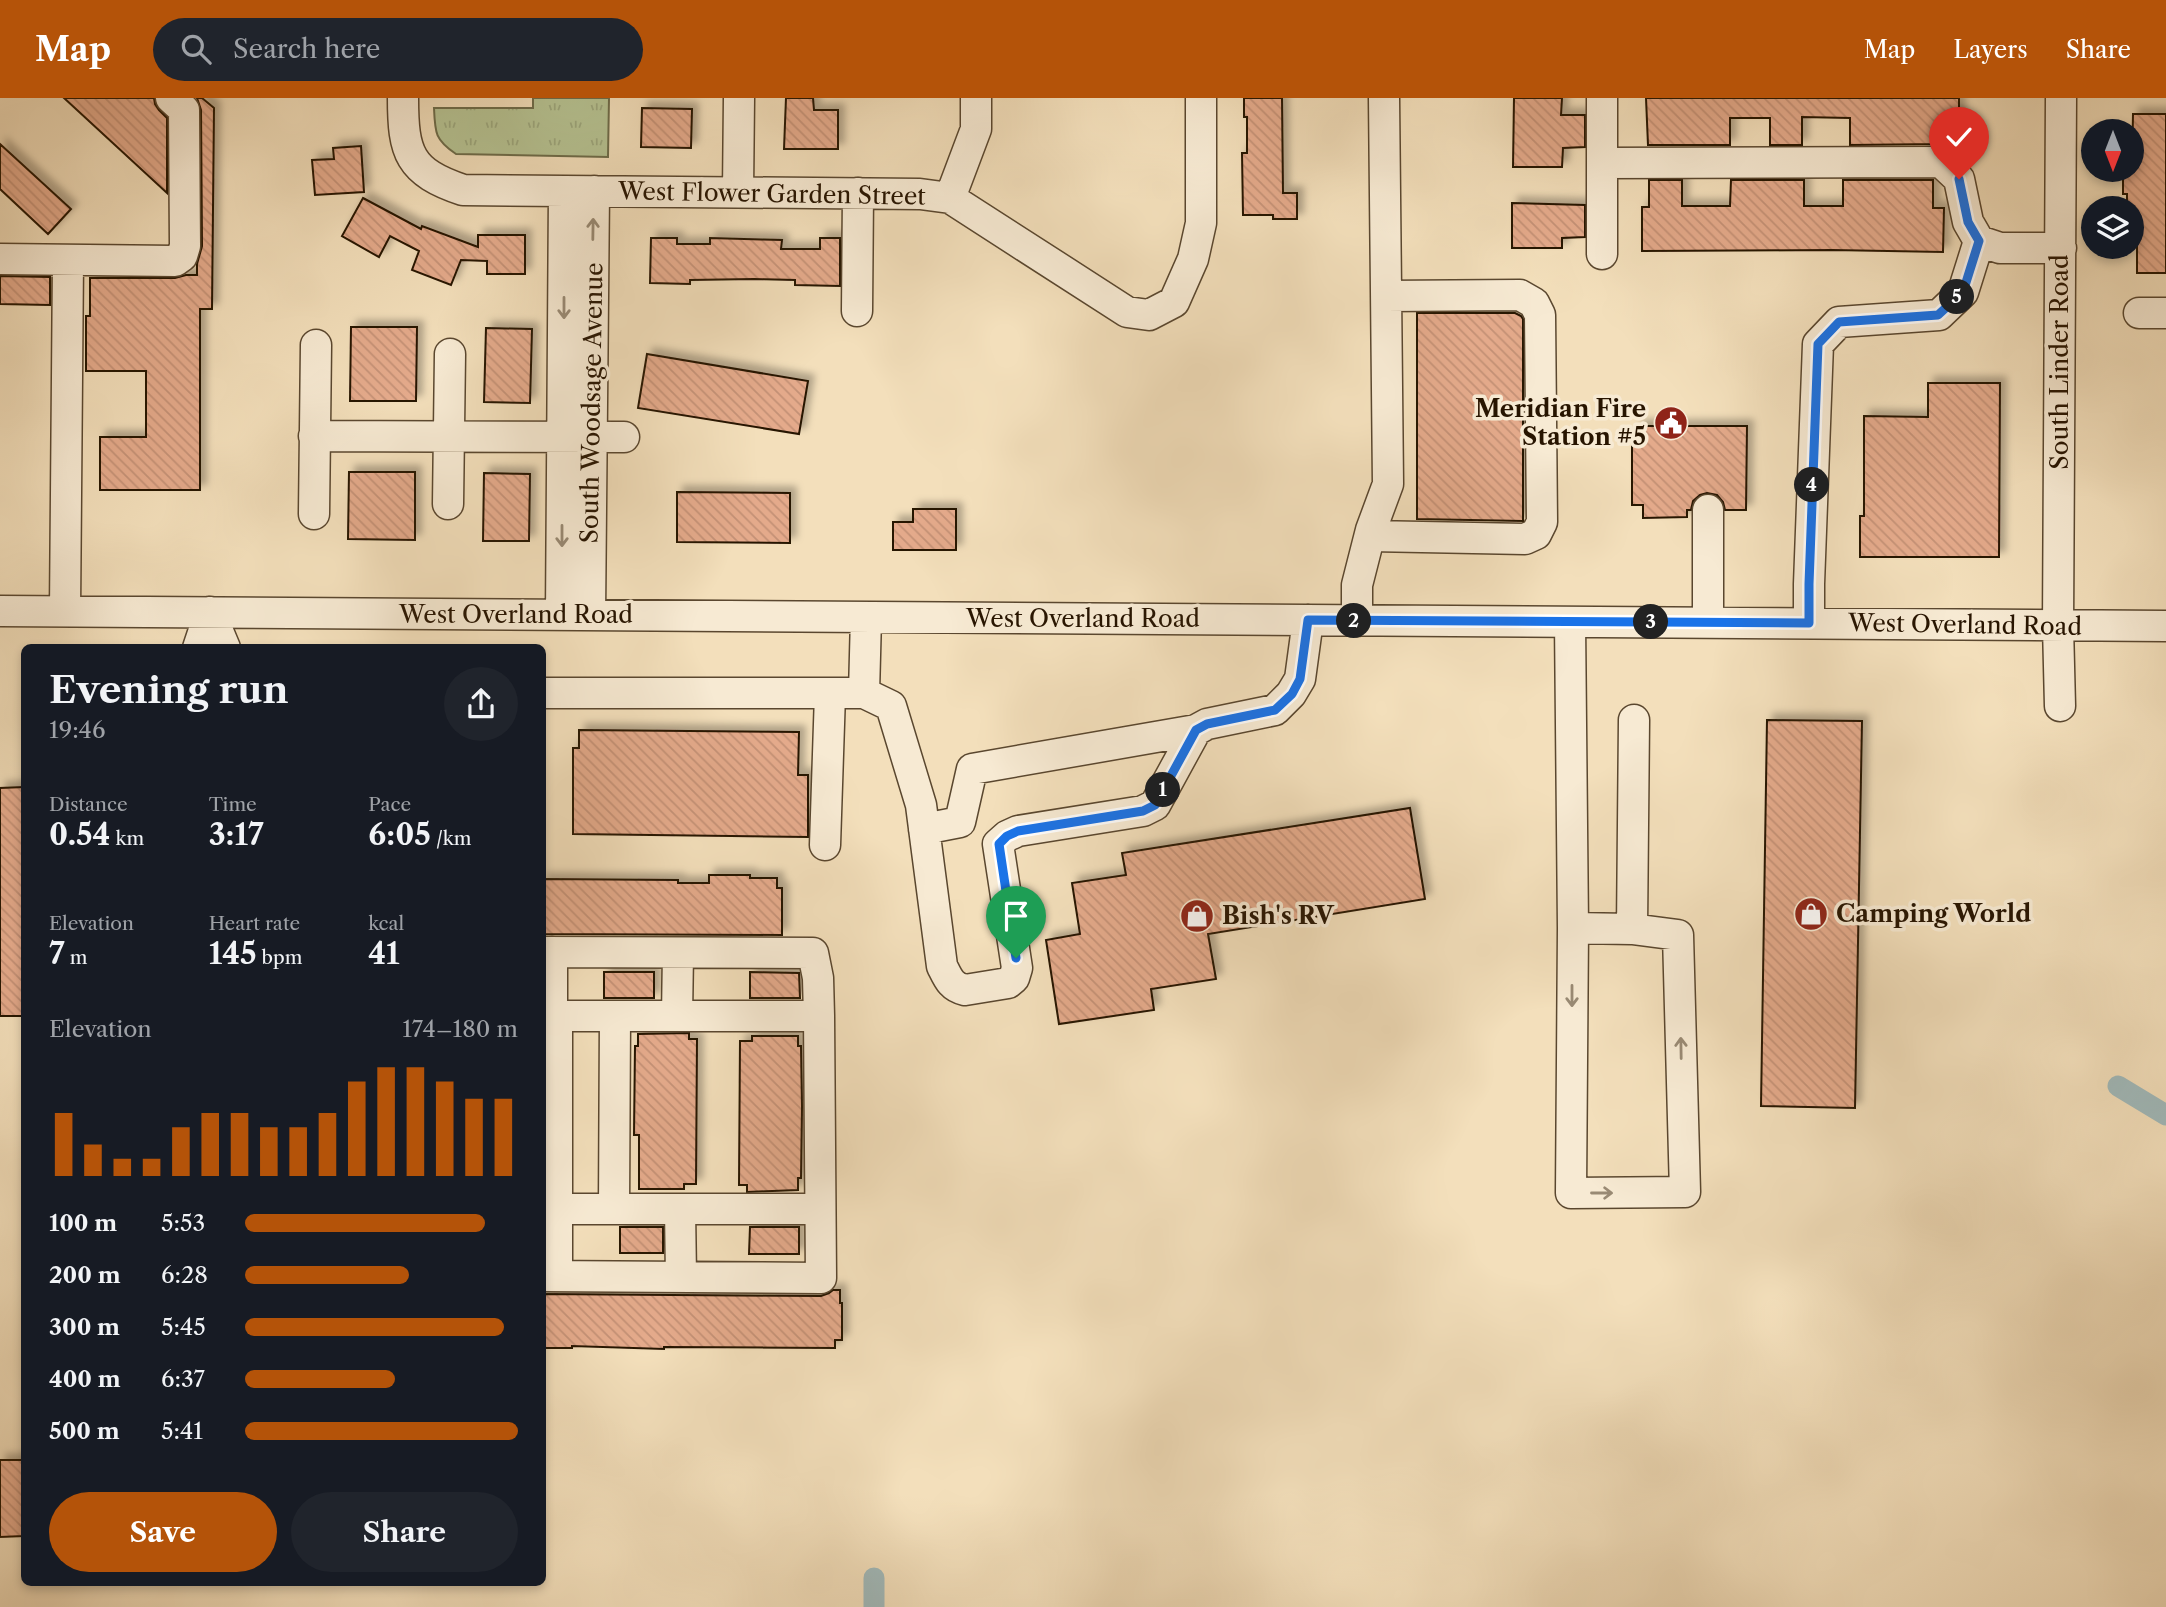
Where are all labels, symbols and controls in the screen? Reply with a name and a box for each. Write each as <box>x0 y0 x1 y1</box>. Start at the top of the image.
search box <box>153 18 643 81</box>
text: Map <box>35 29 111 70</box>
icon: search <box>177 30 215 68</box>
text: Search here <box>233 33 380 65</box>
text: Map <box>1864 35 1915 64</box>
text: Layers <box>1953 35 2028 64</box>
text: Share <box>2066 35 2131 64</box>
pin <box>1929 107 1989 179</box>
icon: check <box>1940 118 1978 156</box>
north arrow <box>2081 119 2144 182</box>
map controls <box>2081 119 2144 259</box>
street label: West Flower Garden Street <box>617 176 927 211</box>
button: layers <box>2081 196 2144 259</box>
one-way arrow <box>586 217 600 240</box>
street label: South Linder Road <box>2045 254 2074 470</box>
street label: South Woodsage Avenue <box>575 262 608 544</box>
pin: 5 <box>1940 280 1974 314</box>
text: 5 <box>1951 285 1962 308</box>
one-way arrow <box>557 296 570 319</box>
place label: Meridian Fire Station #5 <box>1475 394 1646 451</box>
public building icon: Meridian Fire Station #5 <box>1652 404 1690 442</box>
pin: 4 <box>1794 468 1829 502</box>
text: 4 <box>1806 473 1817 496</box>
one-way arrow <box>555 524 569 547</box>
street label: West Overland Road <box>398 600 633 629</box>
pin: 2 <box>1336 603 1372 638</box>
street label: West Overland Road <box>965 604 1200 633</box>
pin: 3 <box>1634 604 1668 640</box>
street label: West Overland Road <box>1847 608 2083 641</box>
text: 2 <box>1348 609 1359 632</box>
text: 3 <box>1645 610 1656 633</box>
text: Evening run <box>49 666 289 713</box>
button: share <box>444 667 518 741</box>
text: 19:46 <box>49 716 105 744</box>
pin: 1 <box>1146 772 1180 808</box>
text: 1 <box>1158 778 1167 801</box>
text: Distance <box>49 793 128 816</box>
text: Time <box>209 793 257 816</box>
text: Pace <box>368 793 411 816</box>
text: 0.54 <box>49 816 110 853</box>
text: 3:17 <box>209 816 264 853</box>
text: 6:05 <box>368 816 431 853</box>
text: km <box>110 827 144 850</box>
text: /km <box>431 827 471 850</box>
pin <box>986 886 1046 958</box>
shop icon: Camping World <box>1792 895 1830 933</box>
icon: arrive <box>997 897 1035 935</box>
shop icon: Bish's RV <box>1178 897 1216 935</box>
place label: Camping World <box>1836 899 2031 928</box>
place label: Bish's RV <box>1222 901 1335 930</box>
text: Elevation <box>49 912 134 935</box>
text: Heart rate <box>209 912 300 935</box>
text: kcal <box>368 912 404 935</box>
text: 7 <box>49 935 65 972</box>
text: 145 <box>209 935 257 972</box>
text: 41 <box>368 935 400 972</box>
text: m <box>65 946 87 969</box>
text: bpm <box>257 946 302 969</box>
one-way arrow <box>1565 984 1579 1007</box>
text: Elevation <box>49 1015 152 1043</box>
text: 174–180 m <box>402 1015 518 1043</box>
one-way arrow <box>1674 1036 1688 1059</box>
one-way arrow <box>1590 1186 1613 1200</box>
text: 100 m <box>49 1209 117 1237</box>
text: 5:53 <box>161 1209 205 1237</box>
text: 200 m <box>49 1261 121 1289</box>
text: 6:28 <box>161 1261 208 1289</box>
text: 300 m <box>49 1313 120 1341</box>
text: 5:45 <box>161 1313 206 1341</box>
text: 400 m <box>49 1365 121 1393</box>
text: 6:37 <box>161 1365 205 1393</box>
text: 500 m <box>49 1417 120 1445</box>
text: 5:41 <box>161 1417 203 1445</box>
button: Save <box>49 1492 277 1572</box>
button: Share <box>291 1492 518 1572</box>

